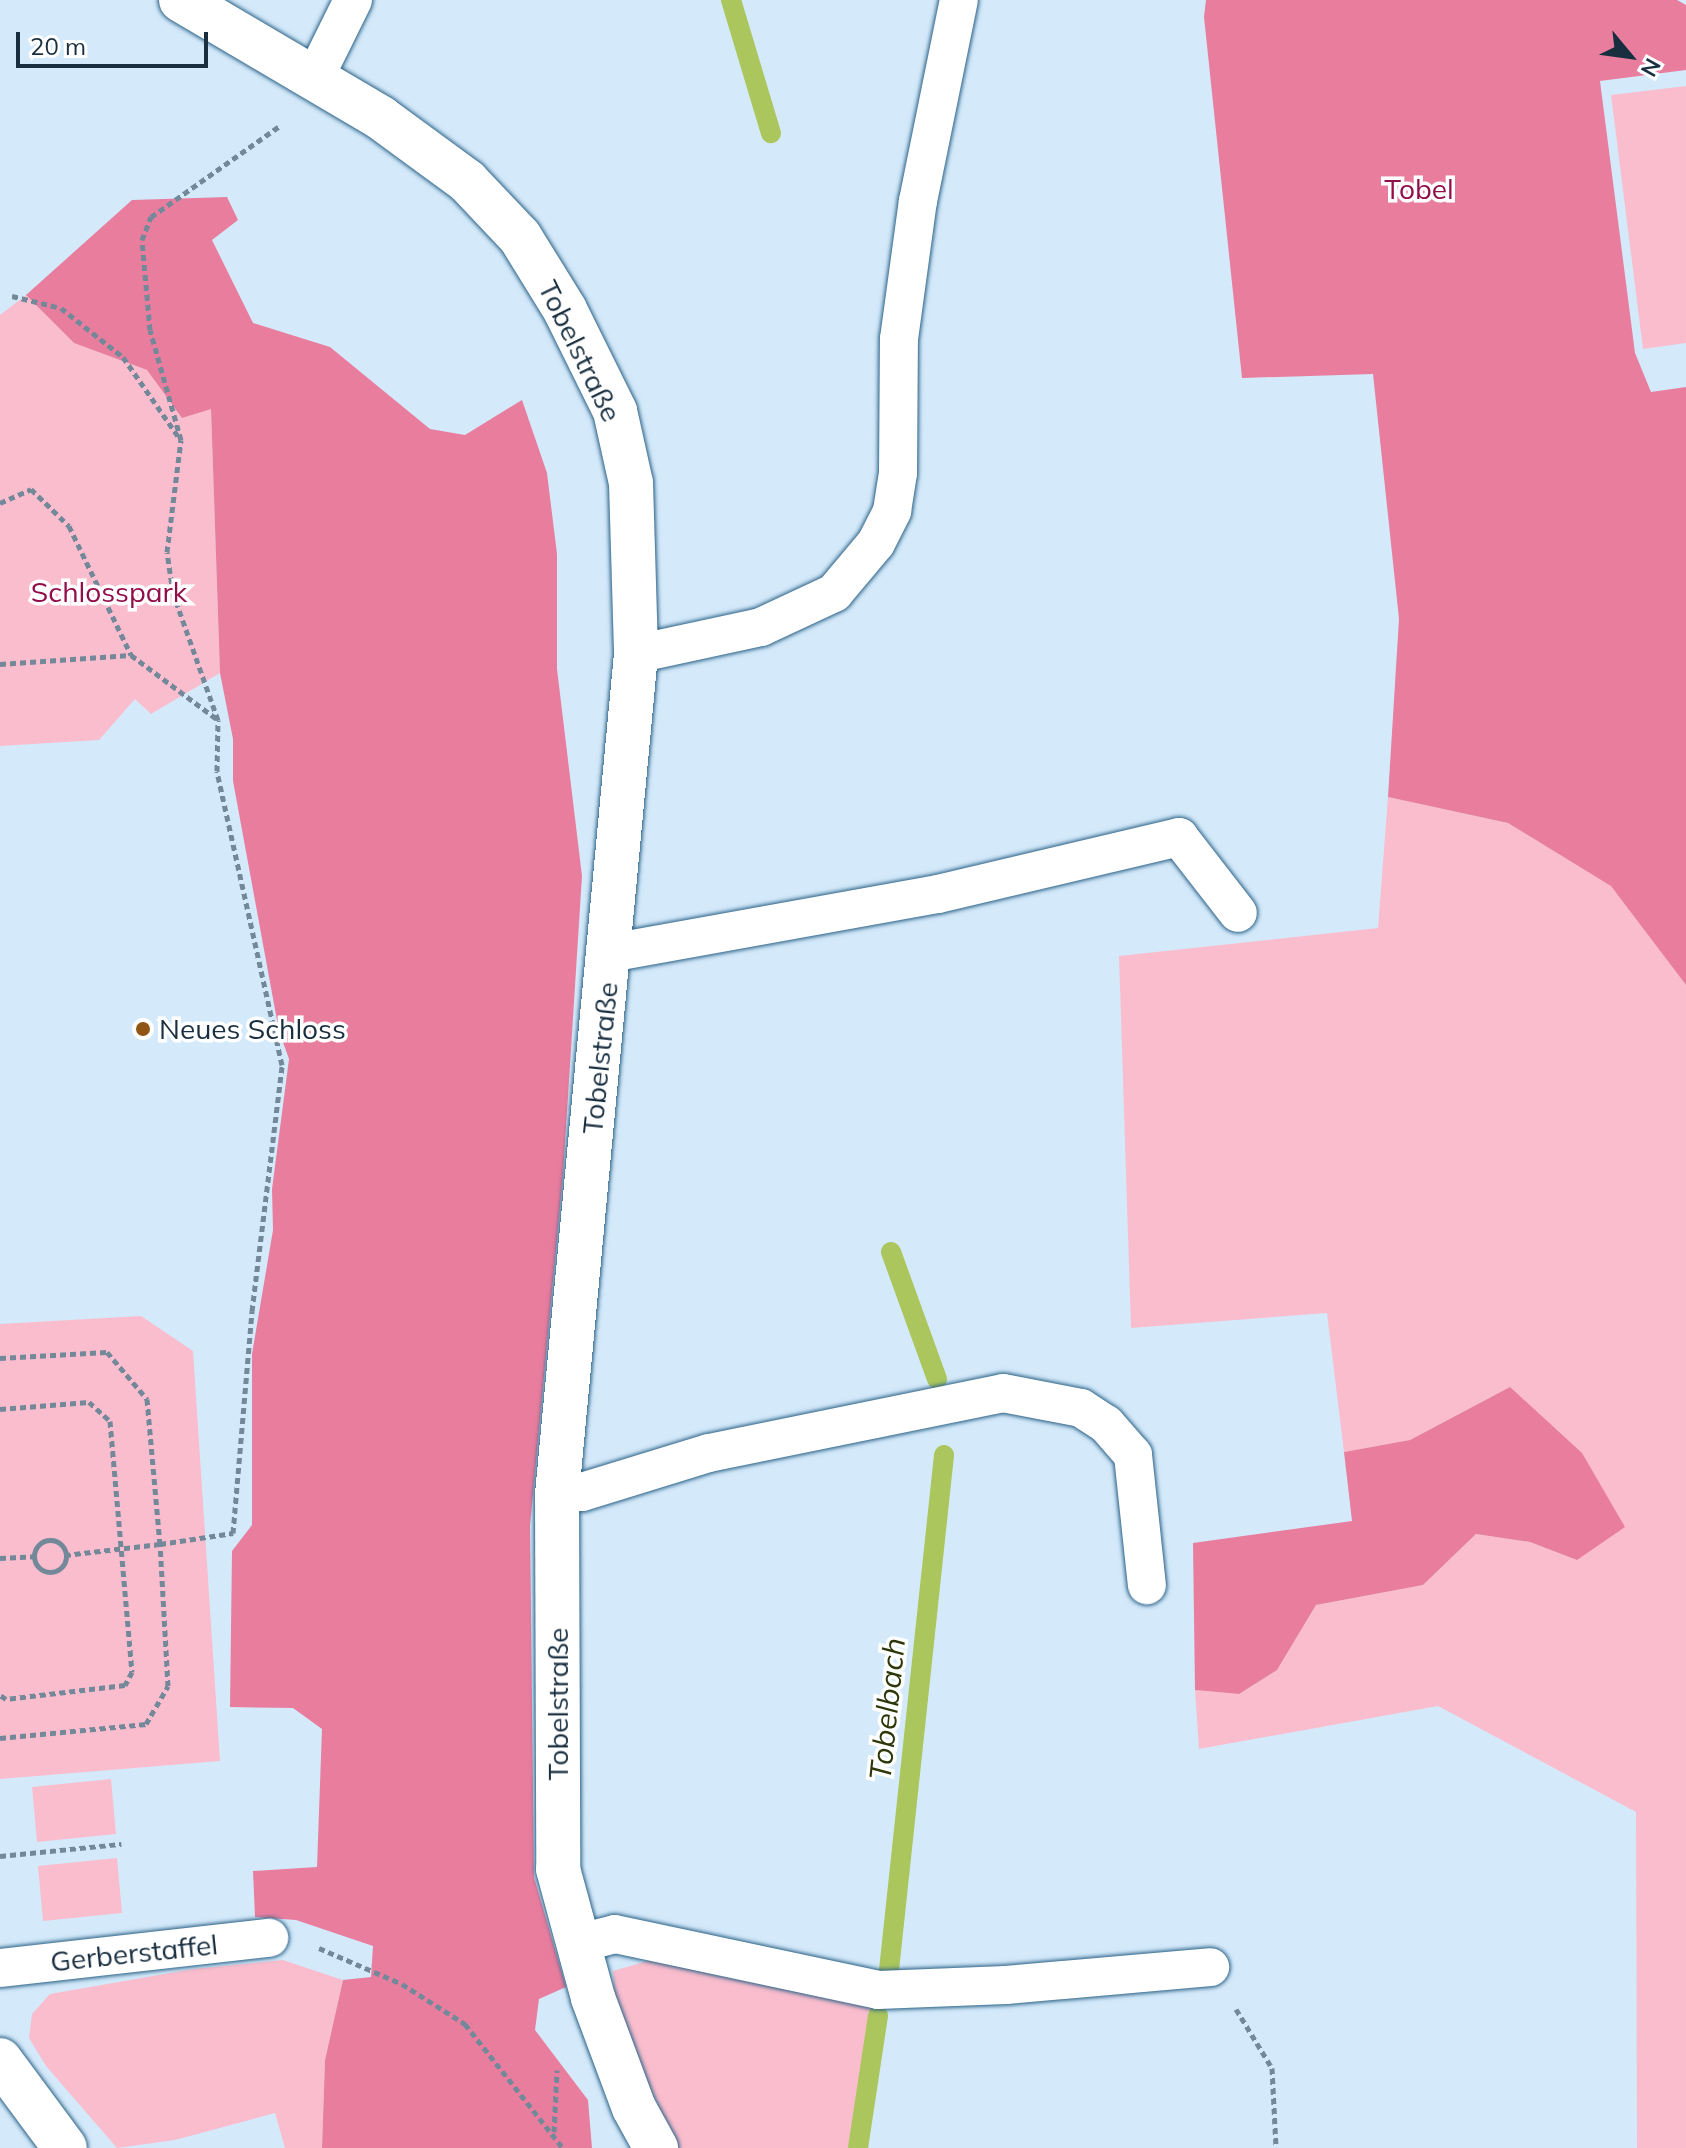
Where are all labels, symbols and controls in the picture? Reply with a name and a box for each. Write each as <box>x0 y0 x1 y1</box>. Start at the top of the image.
scale bar <box>20 16 212 66</box>
north arrow <box>1590 16 1670 96</box>
text: 20 m <box>30 31 86 61</box>
text: N <box>1635 54 1667 82</box>
park label: Tobel <box>1384 172 1454 206</box>
street label: Tobelstraße <box>531 275 629 427</box>
park label: Schlosspark <box>31 575 187 609</box>
street label: Tobelstraße <box>575 980 625 1136</box>
place label: Neues Schloss <box>159 1012 346 1046</box>
marker: Neues Schloss <box>134 1020 152 1038</box>
street label: Tobelstraße <box>541 1628 575 1780</box>
water label: Tobelbach <box>862 1636 912 1782</box>
street label: Gerberstaffel <box>49 1927 219 1979</box>

